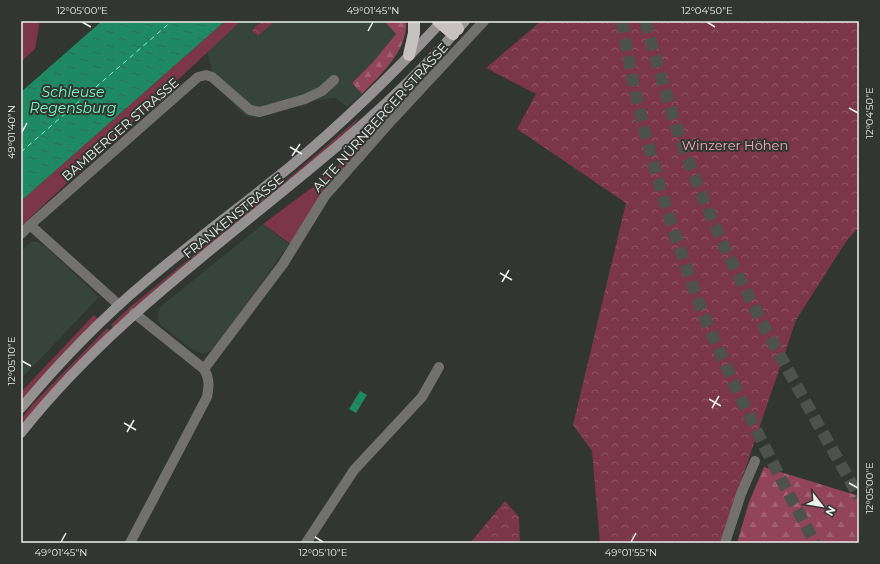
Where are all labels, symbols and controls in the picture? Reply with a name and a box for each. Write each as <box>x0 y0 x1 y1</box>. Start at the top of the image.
text: 12°05'00"E <box>56 4 108 17</box>
text: 49°01'45"N <box>347 4 399 17</box>
text: 12°04'50"E <box>681 4 733 17</box>
street label: ALTE NÜRNBERGER STRASSE <box>309 39 451 195</box>
street label: BAMBERGER STRASSE <box>58 74 182 184</box>
water label: Schleuse Regensburg <box>30 83 116 117</box>
text: 12°04'50"E <box>863 87 876 139</box>
text: 49°01'40"N <box>5 105 18 159</box>
park label: Winzerer Höhen <box>682 137 788 153</box>
street label: FRANKENSTRASSE <box>179 171 287 261</box>
text: 12°05'10"E <box>5 336 18 386</box>
text: 12°05'00"E <box>863 462 876 514</box>
north arrow <box>802 486 842 526</box>
text: N <box>822 504 839 519</box>
text: 49°01'45"N <box>35 546 87 559</box>
text: 12°05'10"E <box>298 546 348 559</box>
text: 49°01'55"N <box>605 546 657 559</box>

